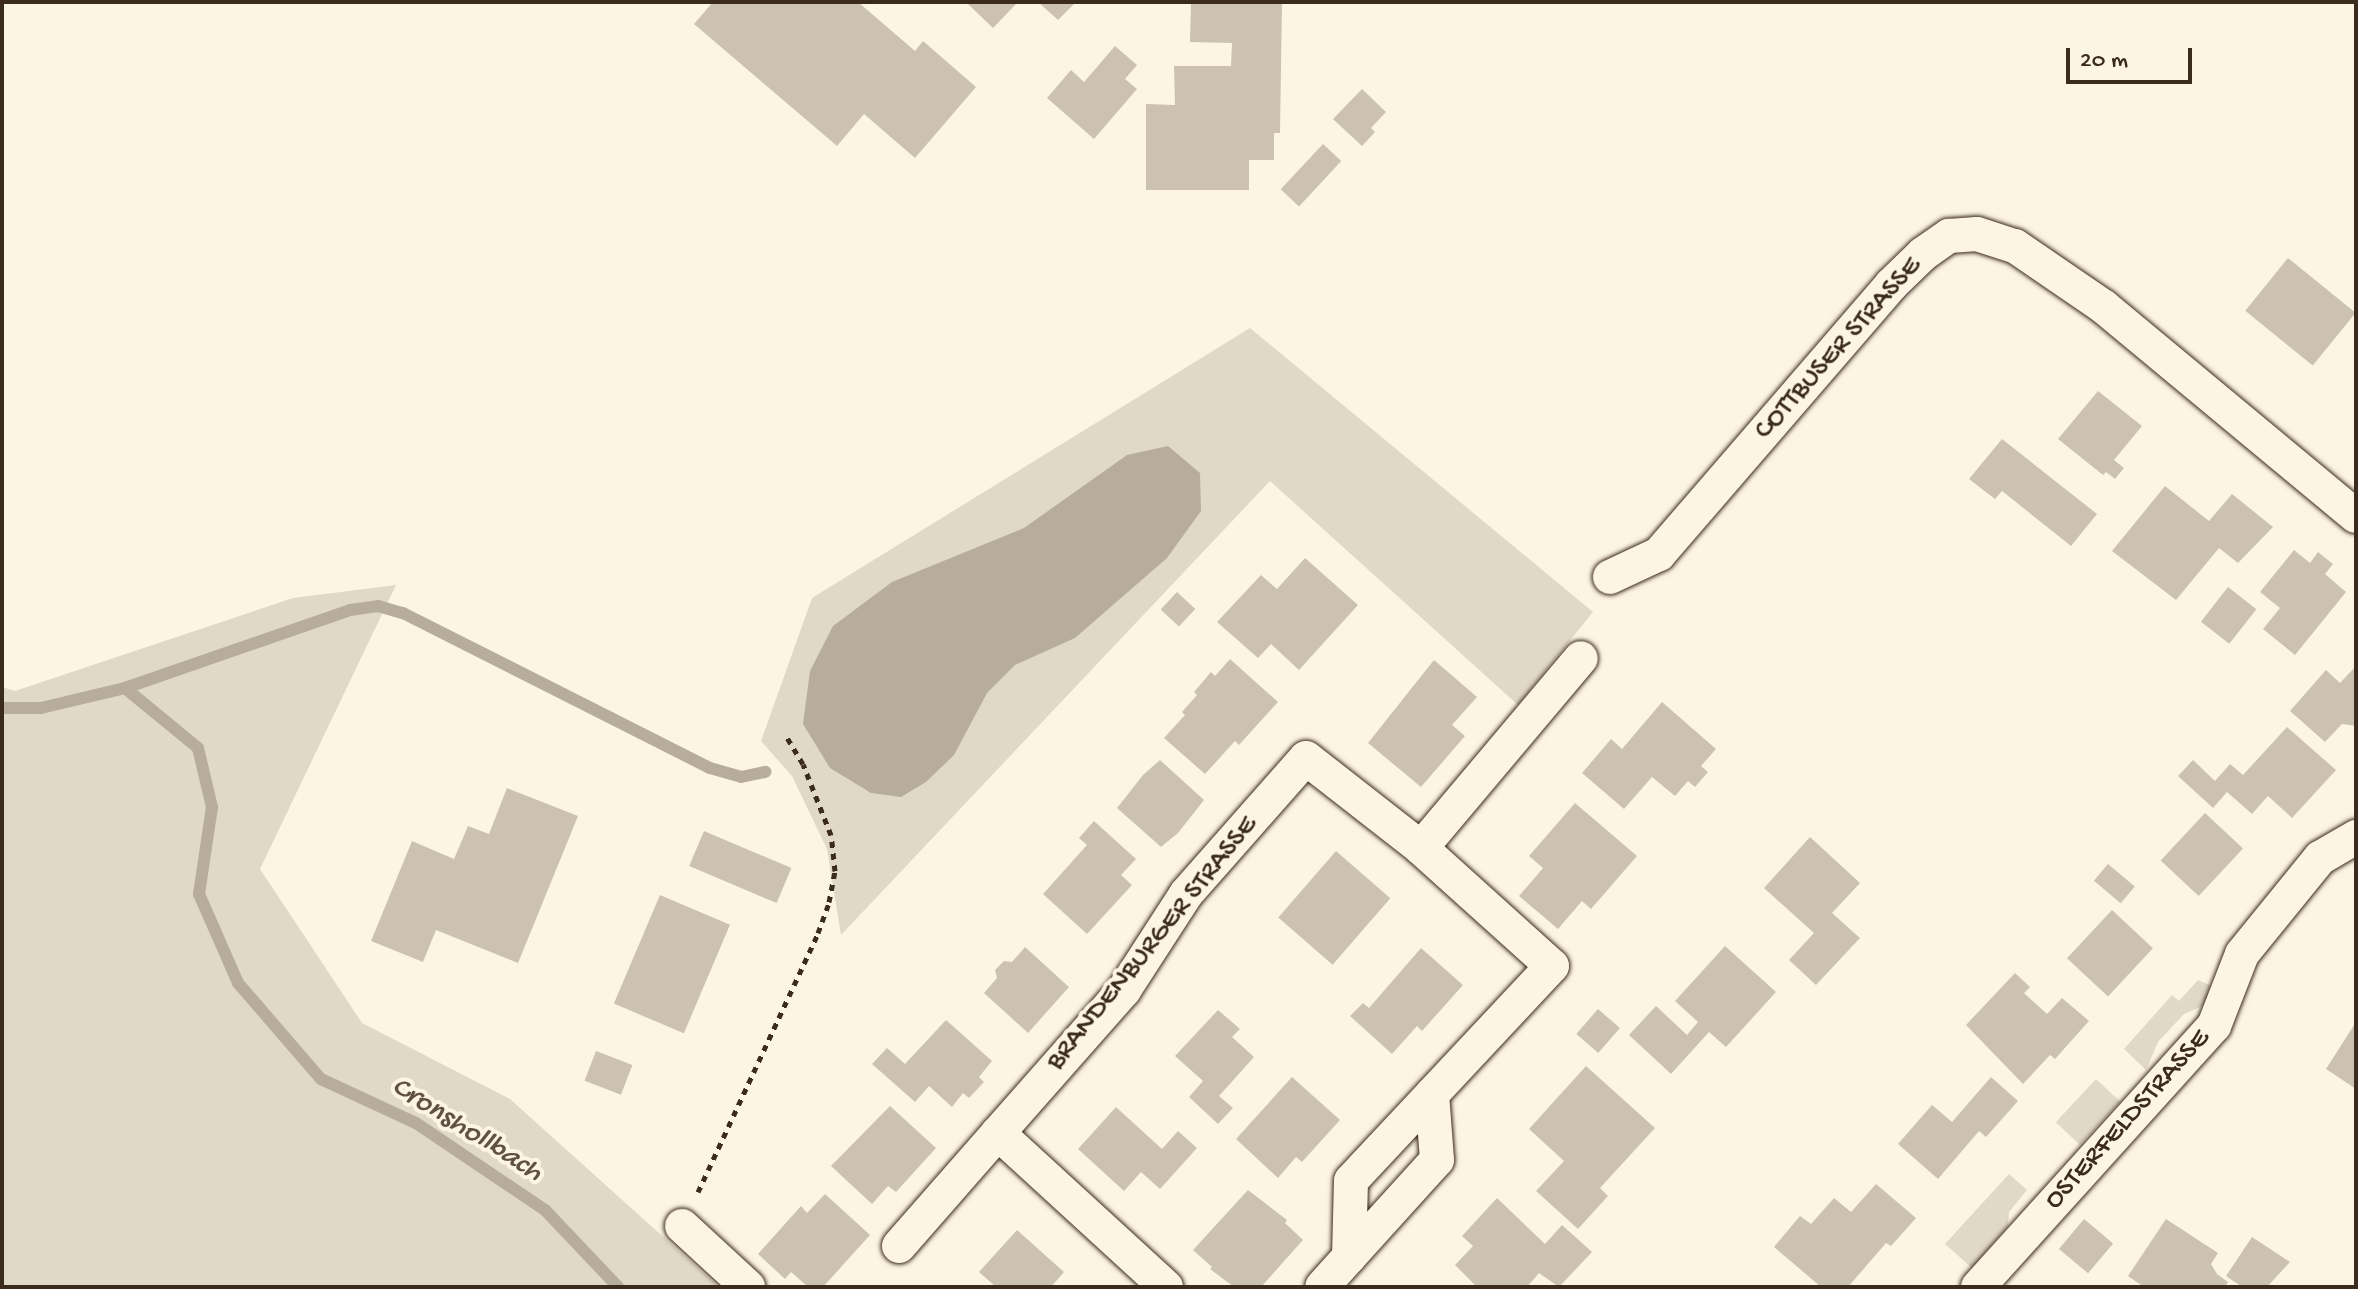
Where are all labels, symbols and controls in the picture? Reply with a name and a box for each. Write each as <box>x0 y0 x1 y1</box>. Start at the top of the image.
scale bar <box>2070 32 2196 82</box>
text: 20 m <box>2080 47 2128 76</box>
street label: COTTBUSER STRASSE <box>1748 251 1930 447</box>
street label: BRANDENBURGER STRASSE <box>1040 810 1266 1078</box>
street label: OSTERFELDSTRASSE <box>2038 1023 2218 1217</box>
water label: Cronshollbach <box>384 1070 548 1192</box>

